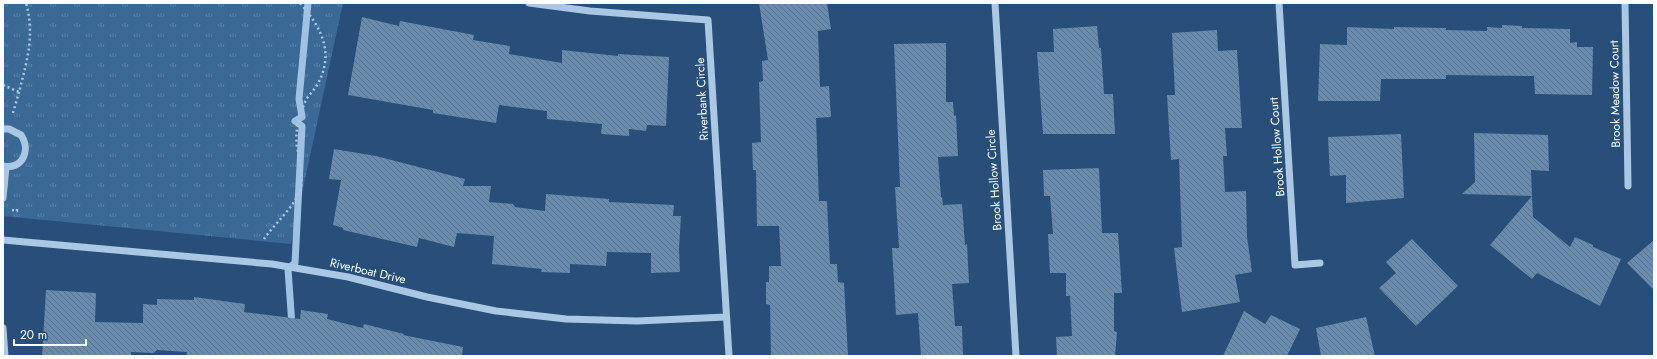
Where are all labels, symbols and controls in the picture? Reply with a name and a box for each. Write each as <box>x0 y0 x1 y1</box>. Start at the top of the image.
street label: Brook Meadow Court <box>1605 40 1625 148</box>
street label: Riverbank Circle <box>691 57 713 141</box>
street label: Brook Hollow Court <box>1265 97 1289 197</box>
street label: Brook Hollow Circle <box>981 129 1007 231</box>
street label: Riverboat Drive <box>328 254 408 288</box>
scale bar <box>14 321 86 347</box>
text: 20 m <box>20 326 47 344</box>

